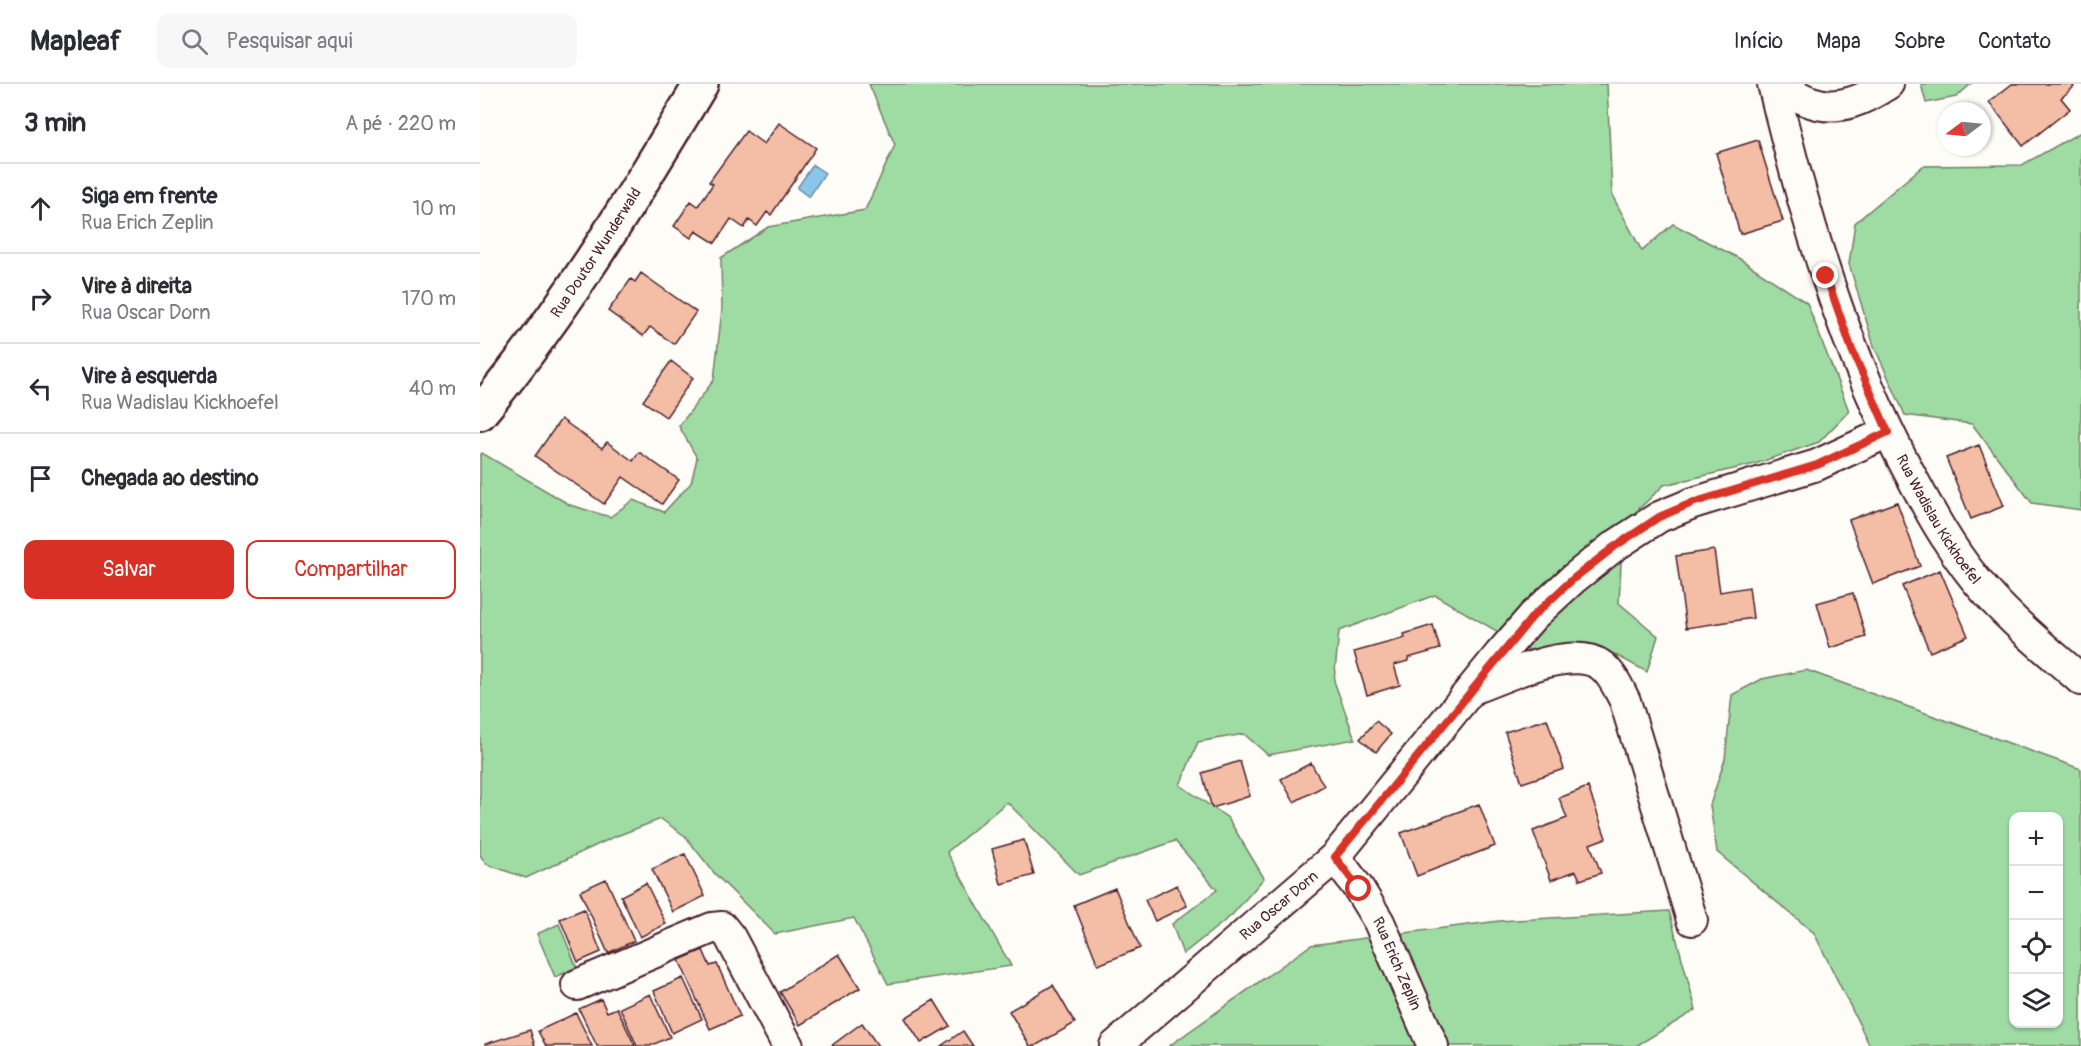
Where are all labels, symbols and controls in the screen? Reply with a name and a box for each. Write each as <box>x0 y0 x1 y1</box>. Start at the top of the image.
search box <box>157 14 577 68</box>
text: Mapleaf <box>30 24 121 59</box>
icon: search <box>178 25 211 58</box>
text: Pesquisar aqui <box>226 27 353 55</box>
text: Início <box>1734 28 1783 55</box>
text: Mapa <box>1816 28 1861 55</box>
text: Sobre <box>1894 28 1945 55</box>
text: Contato <box>1978 28 2051 55</box>
north arrow <box>1937 102 1991 156</box>
text: 3 min <box>24 107 86 139</box>
text: A pé · 220 m <box>345 111 456 136</box>
text: Siga em frente <box>81 182 217 210</box>
street label: Rua Doutor Wunderwald <box>546 184 645 321</box>
icon: ahead <box>24 192 57 225</box>
text: 10 m <box>412 196 456 221</box>
text: Rua Erich Zeplin <box>81 210 214 235</box>
route end <box>1812 262 1838 288</box>
text: Vire à direita <box>81 272 192 300</box>
icon: right <box>24 282 57 315</box>
text: 170 m <box>402 286 456 311</box>
text: Rua Oscar Dorn <box>81 300 211 325</box>
text: Vire à esquerda <box>81 362 217 390</box>
icon: left <box>24 372 57 405</box>
text: 40 m <box>409 376 456 401</box>
text: Rua Wadislau Kickhoefel <box>81 390 279 415</box>
street label: Rua Wadislau Kickhoefel <box>1892 451 1985 588</box>
icon: arrive <box>24 462 57 495</box>
text: Chegada ao destino <box>81 464 259 492</box>
button: Salvar <box>24 540 234 599</box>
button: Compartilhar <box>246 540 456 599</box>
map controls <box>2009 812 2063 1028</box>
button: + <box>2009 812 2063 866</box>
street label: Rua Oscar Dorn <box>1236 866 1322 944</box>
button: − <box>2009 866 2063 920</box>
route start <box>1345 875 1371 901</box>
street label: Rua Erich Zeplin <box>1369 913 1426 1013</box>
button: locate <box>2009 920 2063 974</box>
button: layers <box>2009 974 2063 1028</box>

